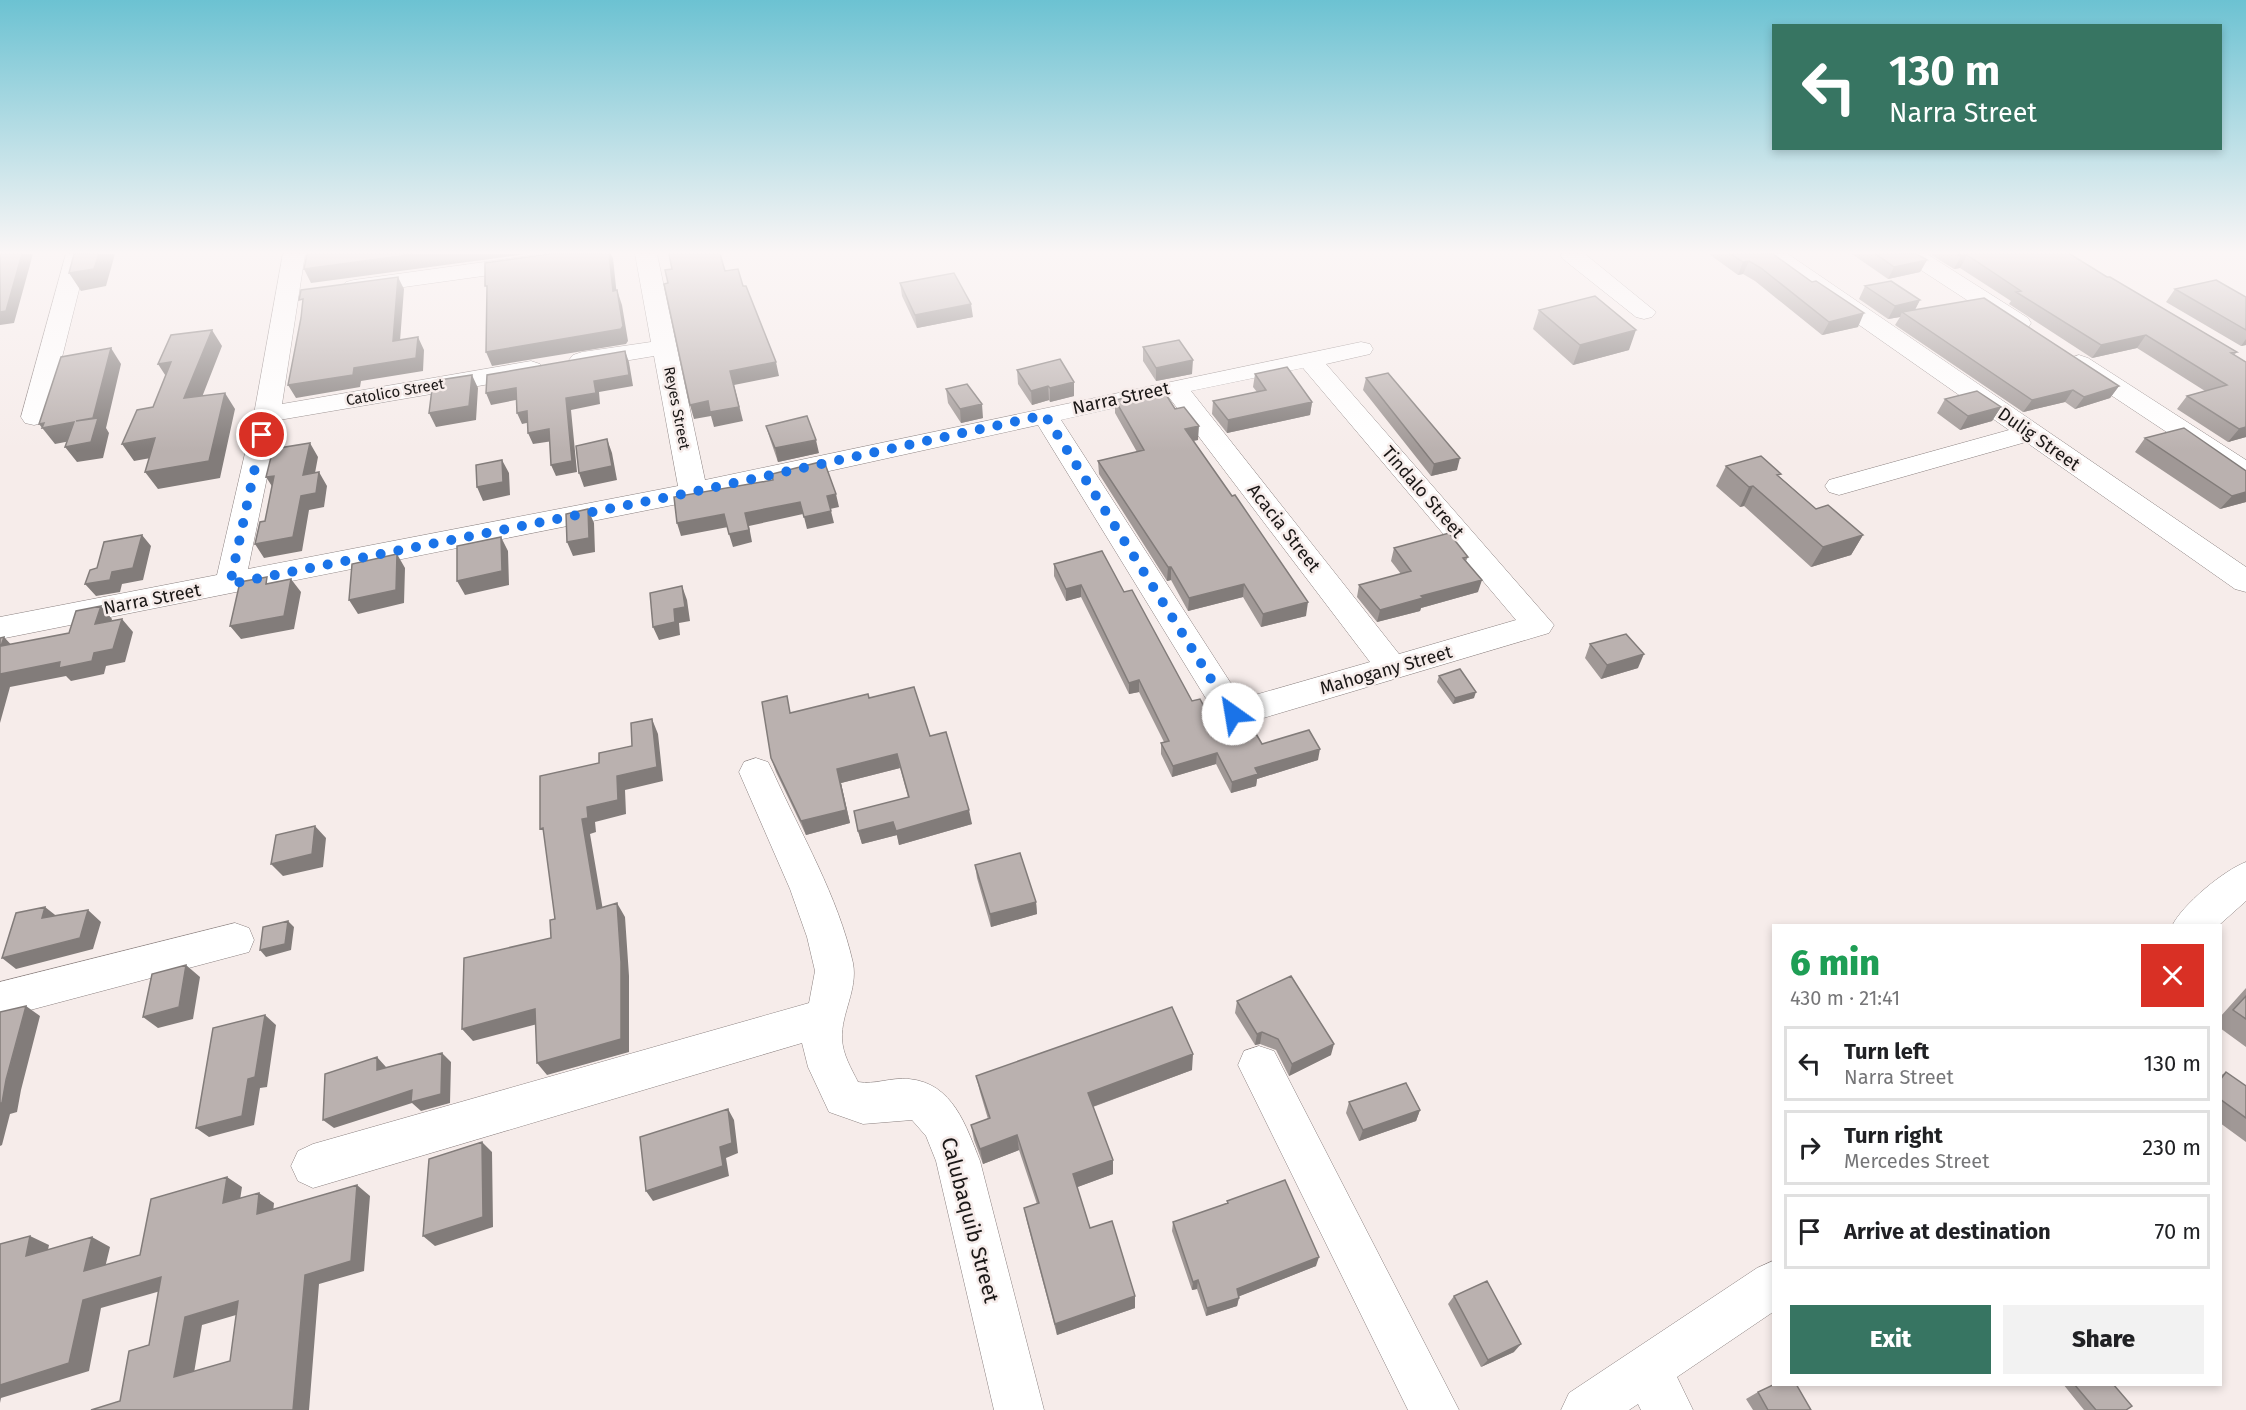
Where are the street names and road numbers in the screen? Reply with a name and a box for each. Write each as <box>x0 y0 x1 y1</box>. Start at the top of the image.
street label: Reyes Street <box>660 365 694 452</box>
street label: Catolico Street <box>345 374 446 409</box>
street label: Narra Street <box>1070 377 1172 419</box>
street label: Dulig Street <box>1994 403 2085 476</box>
street label: Tindalo Street <box>1377 442 1469 543</box>
street label: Acacia Street <box>1243 480 1325 577</box>
street label: Narra Street <box>101 579 203 619</box>
street label: Mahogany Street <box>1317 640 1455 699</box>
street label: Calubaquib Street <box>935 1134 1005 1306</box>

